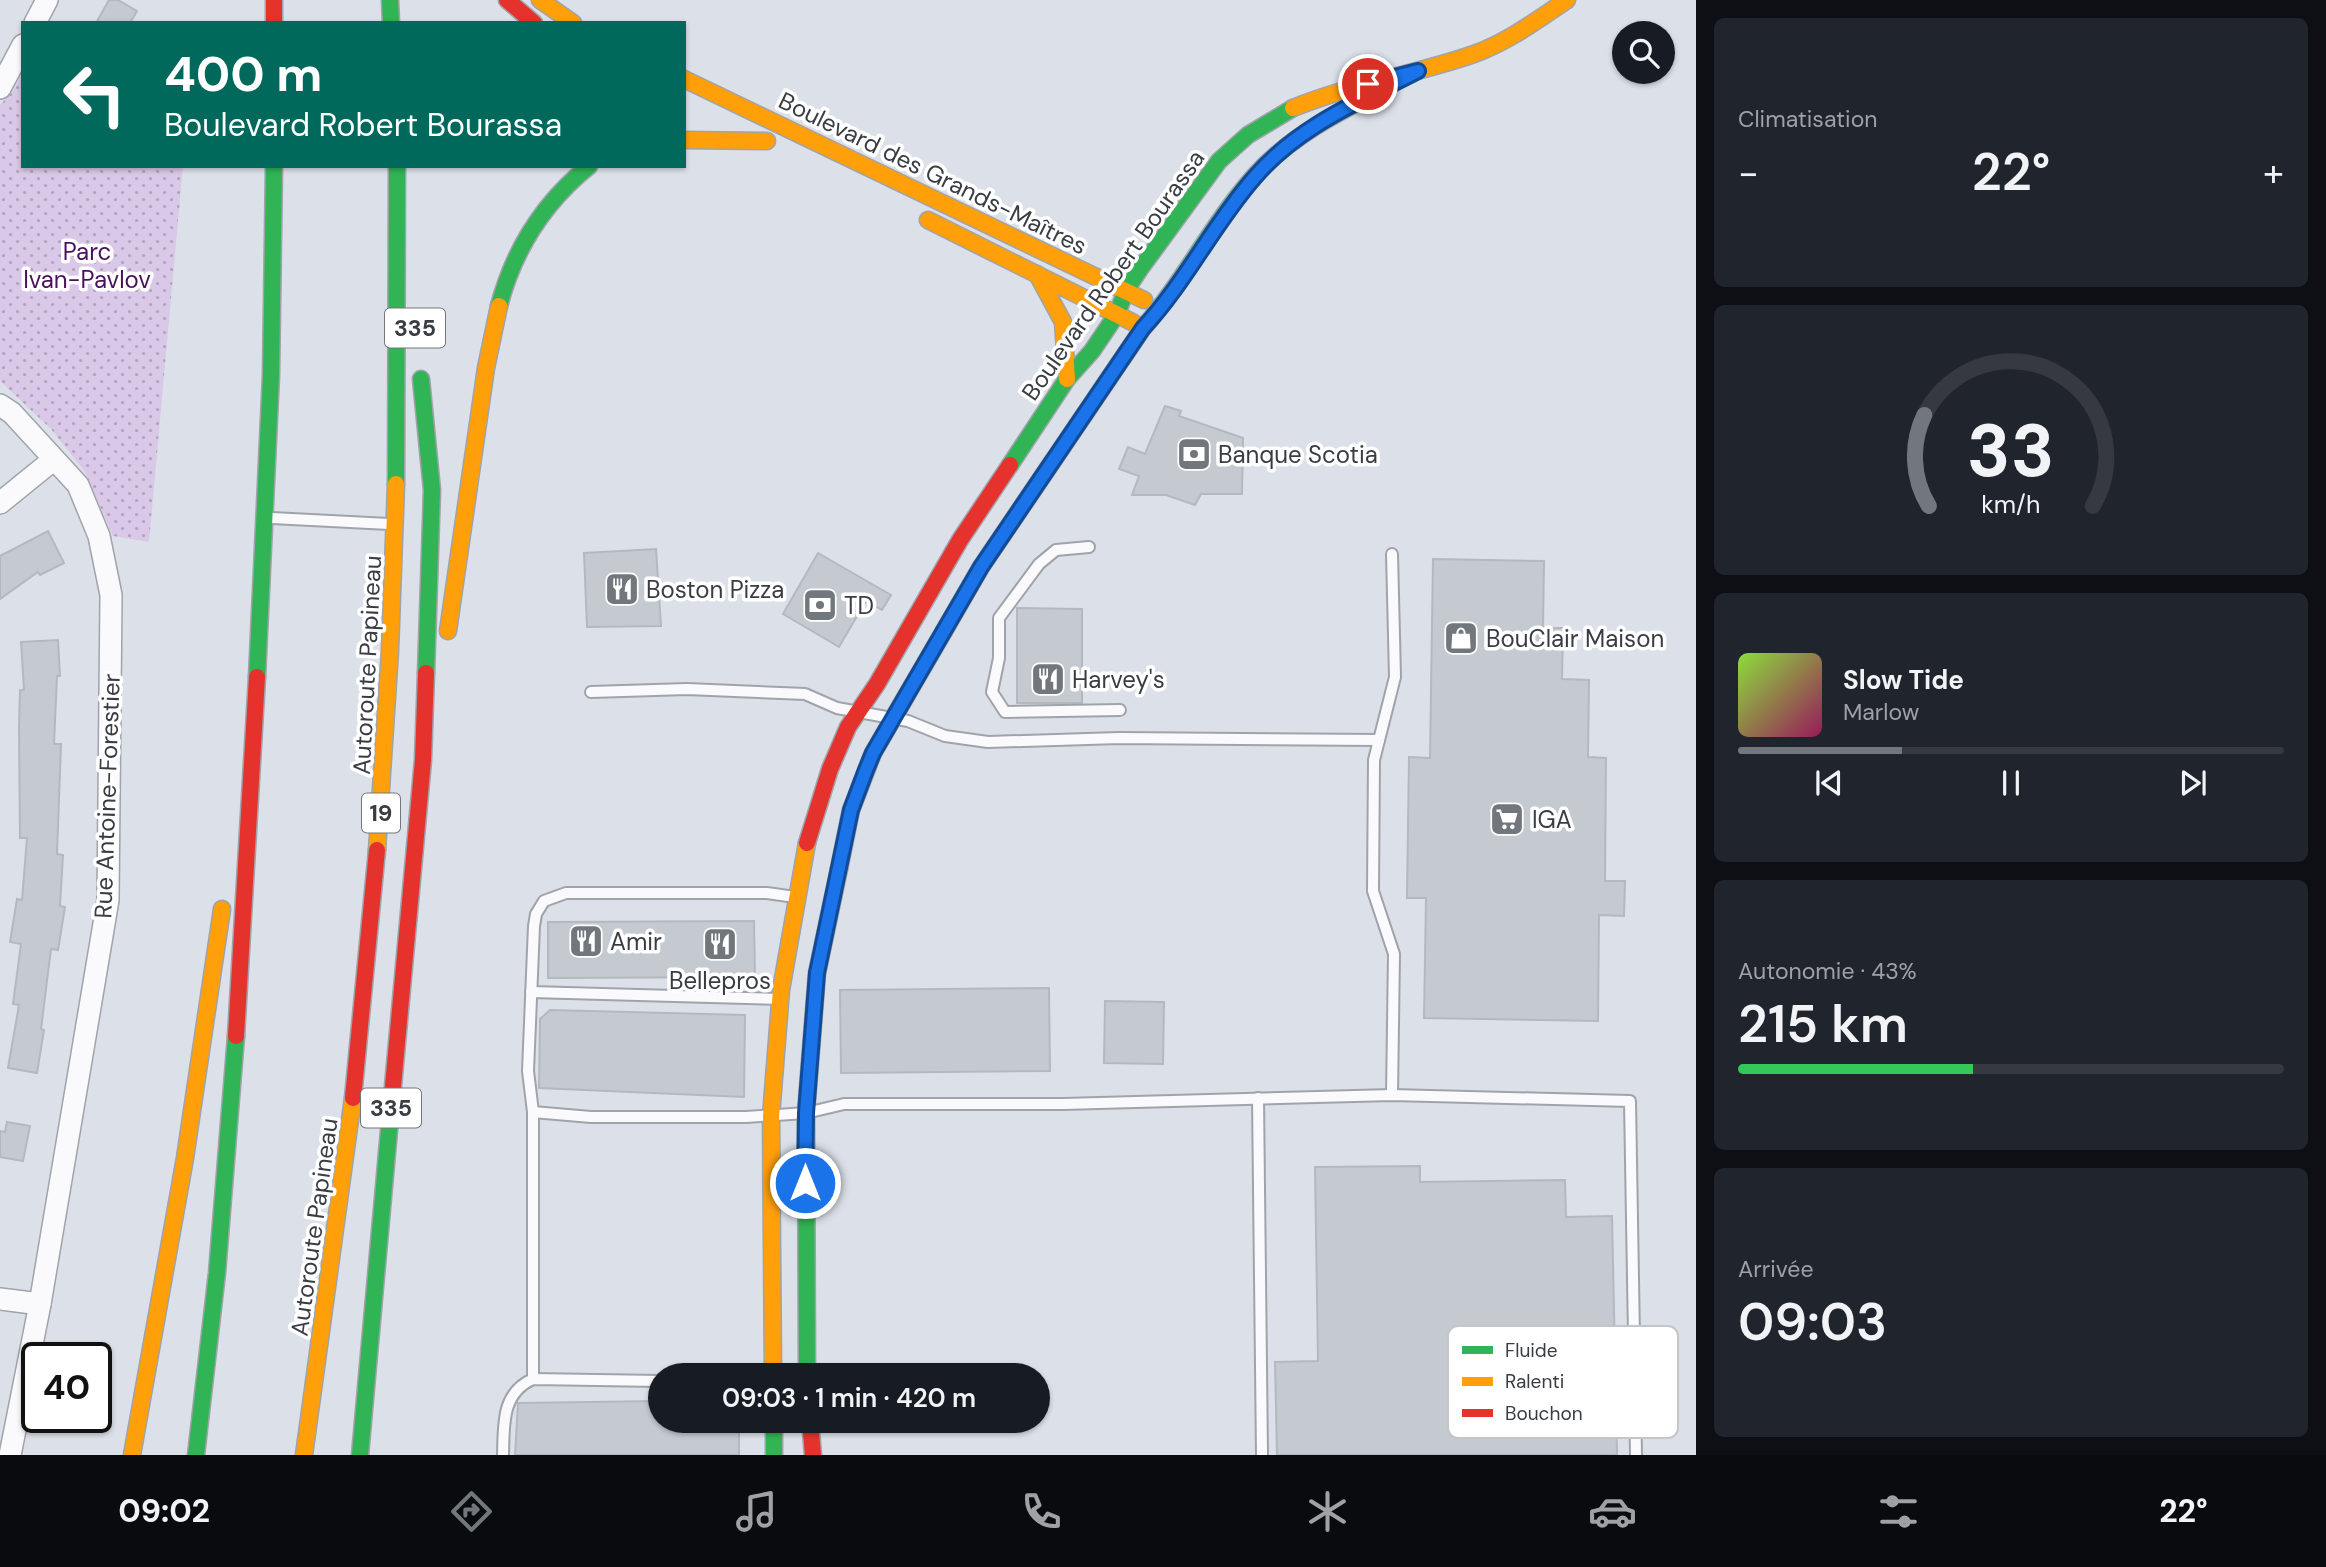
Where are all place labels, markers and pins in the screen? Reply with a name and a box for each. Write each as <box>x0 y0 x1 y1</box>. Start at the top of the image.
pin <box>1338 54 1398 114</box>
bank icon: Banque Scotia <box>1175 435 1213 473</box>
place label: Banque Scotia <box>1218 439 1378 470</box>
restaurant icon: Boston Pizza <box>603 570 641 608</box>
place label: Boston Pizza <box>646 574 784 605</box>
bank icon: TD <box>801 586 839 624</box>
place label: TD <box>844 590 874 621</box>
shop icon: BouClair Maison <box>1442 619 1480 657</box>
place label: BouClair Maison <box>1486 623 1664 654</box>
restaurant icon: Harvey's <box>1029 660 1067 698</box>
place label: Harvey's <box>1072 664 1165 695</box>
supermarket icon: IGA <box>1488 800 1526 838</box>
place label: IGA <box>1532 804 1572 835</box>
restaurant icon: Amir <box>567 922 605 960</box>
restaurant icon: Bellepros <box>701 925 739 963</box>
place label: Amir <box>610 926 662 957</box>
place label: Bellepros <box>669 965 771 996</box>

